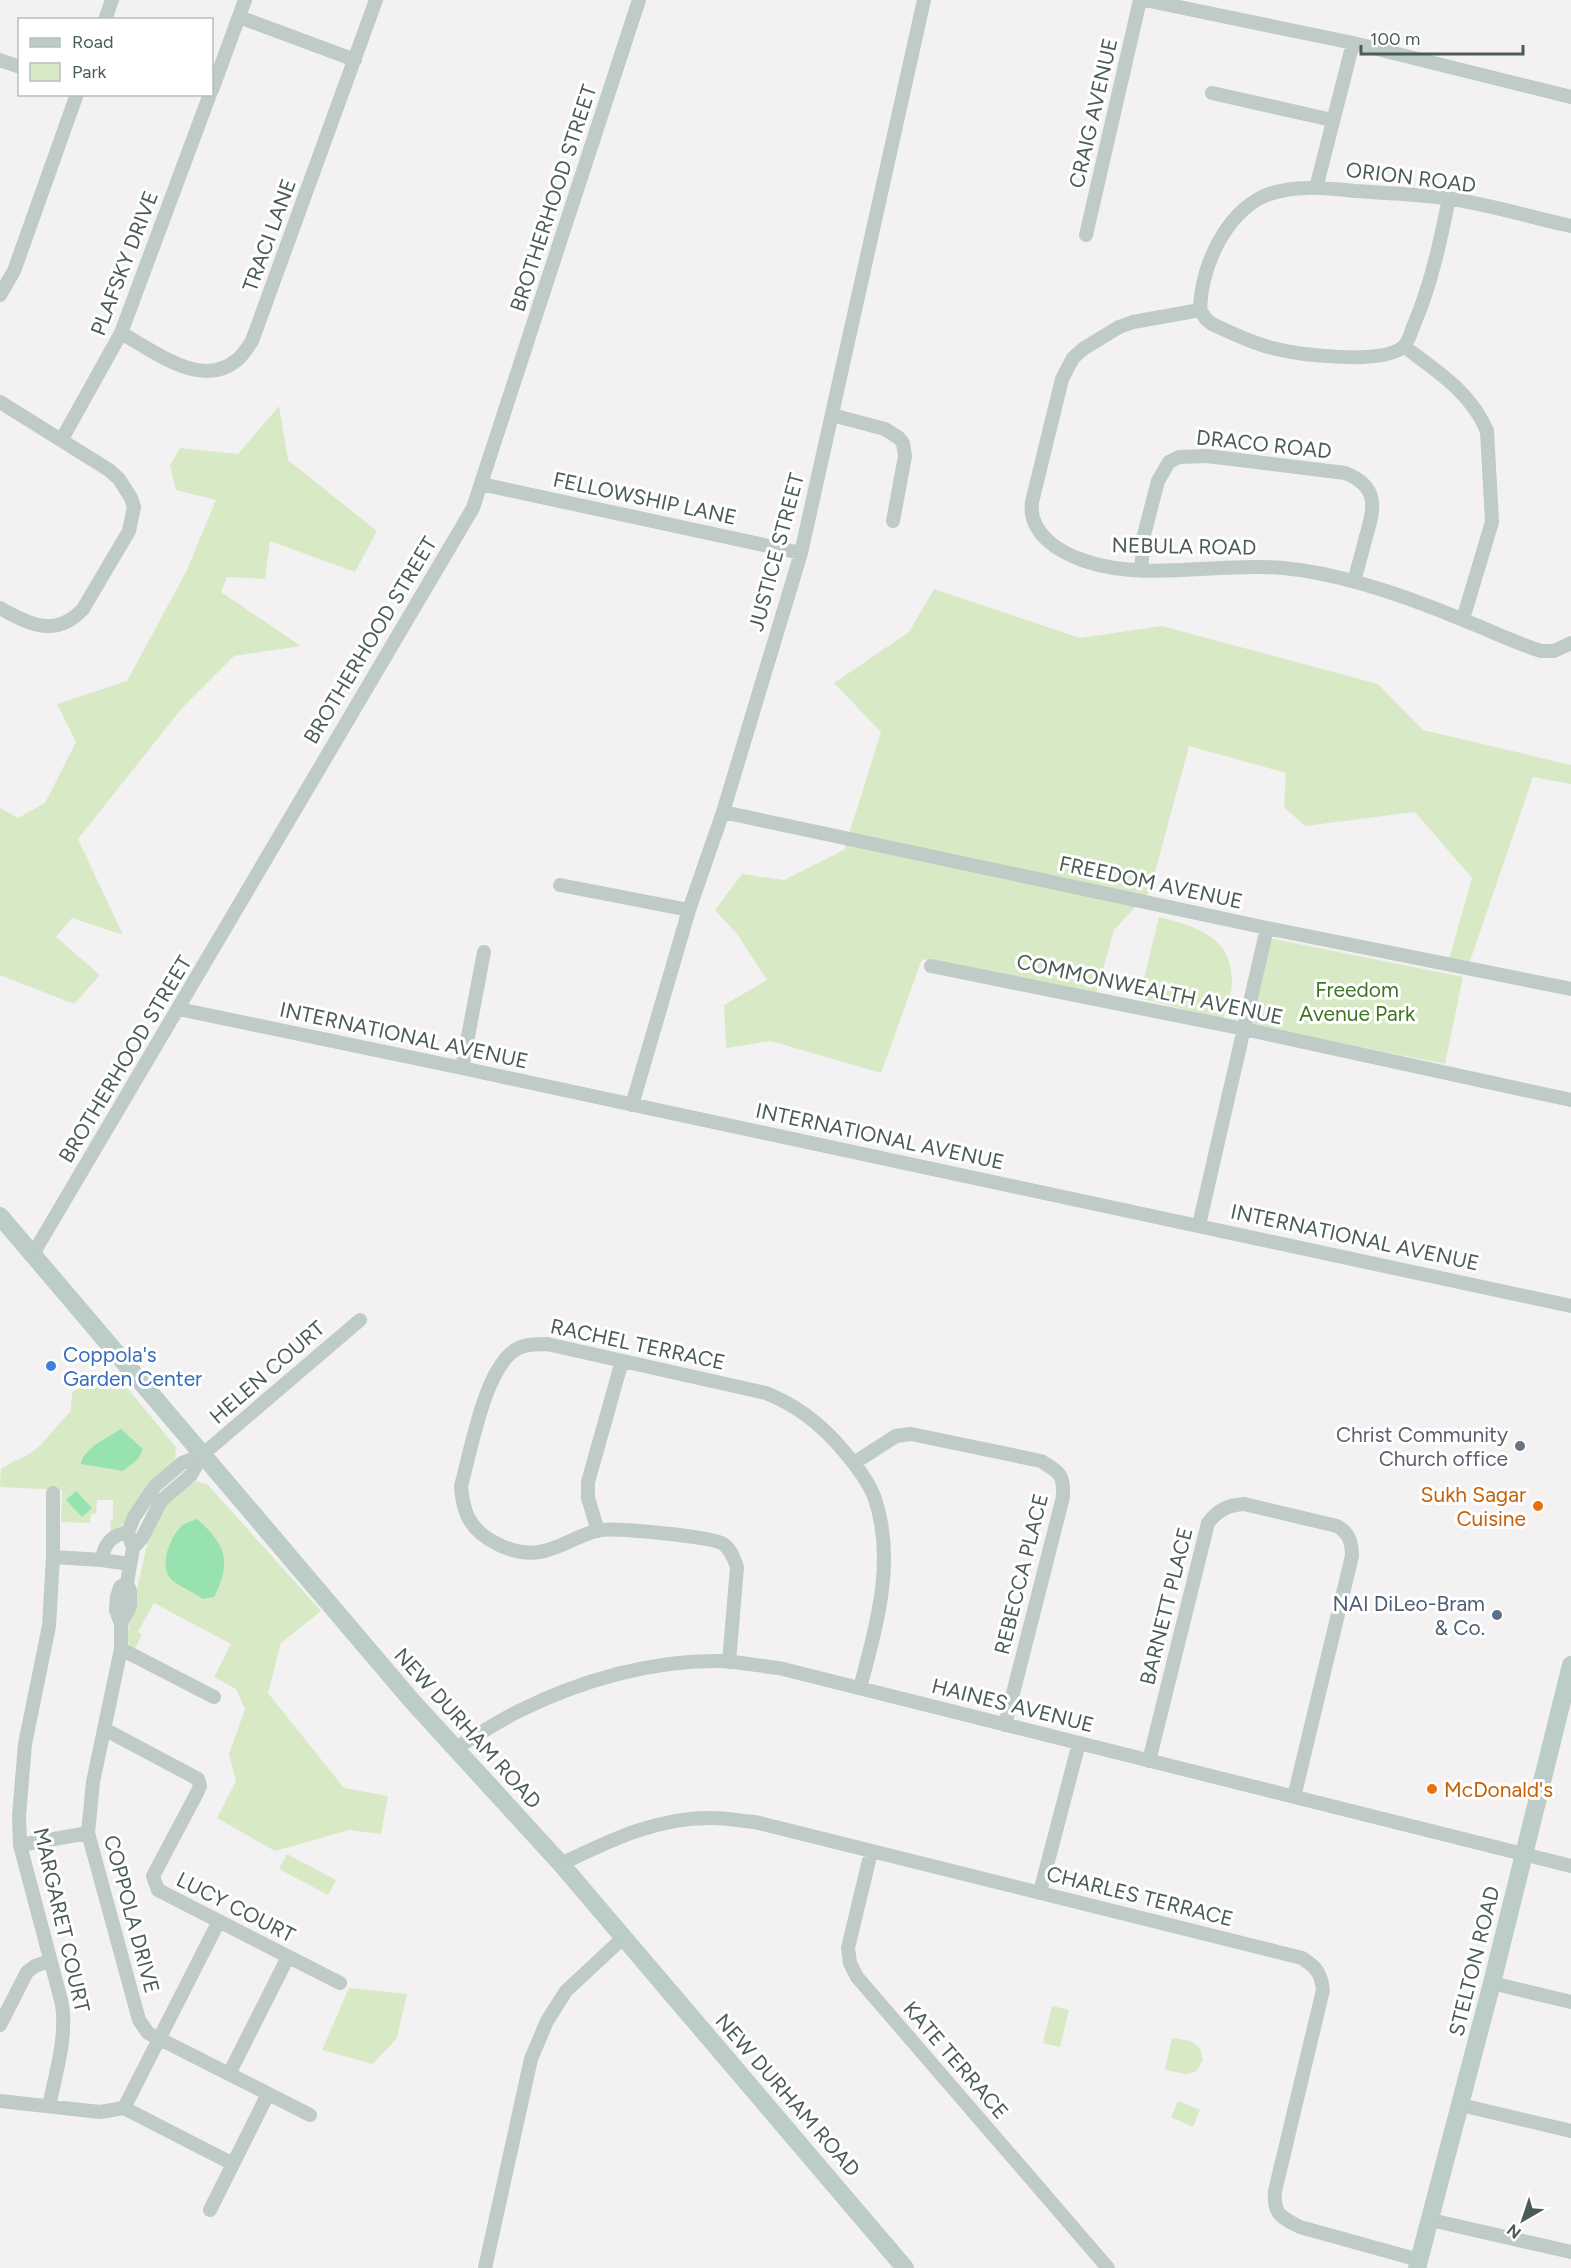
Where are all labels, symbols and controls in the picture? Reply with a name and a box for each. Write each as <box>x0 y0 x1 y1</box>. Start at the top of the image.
legend <box>18 18 213 96</box>
scale bar <box>1361 18 1523 56</box>
text: 100 m <box>1370 28 1420 50</box>
text: Road <box>72 31 113 53</box>
street label: CRAIG AVENUE <box>1064 36 1122 190</box>
text: Park <box>72 61 107 83</box>
street label: BROTHERHOOD STREET <box>504 81 602 315</box>
street label: ORION ROAD <box>1344 157 1478 197</box>
street label: TRACI LANE <box>237 175 301 295</box>
street label: PLAFSKY DRIVE <box>85 187 163 339</box>
street label: DRACO ROAD <box>1195 424 1333 464</box>
street label: FELLOWSHIP LANE <box>551 466 739 530</box>
street label: JUSTICE STREET <box>743 470 809 634</box>
street label: BROTHERHOOD STREET <box>298 532 442 748</box>
street label: NEBULA ROAD <box>1111 532 1257 560</box>
street label: FREEDOM AVENUE <box>1057 850 1245 914</box>
street label: COMMONWEALTH AVENUE <box>1014 948 1286 1030</box>
street label: BROTHERHOOD STREET <box>53 951 197 1167</box>
park label: Freedom Avenue Park <box>1299 977 1416 1026</box>
street label: INTERNATIONAL AVENUE <box>278 996 530 1074</box>
street label: INTERNATIONAL AVENUE <box>754 1097 1006 1175</box>
street label: INTERNATIONAL AVENUE <box>1229 1198 1481 1276</box>
street label: RACHEL TERRACE <box>548 1313 728 1375</box>
street label: HELEN COURT <box>204 1315 330 1429</box>
place label: Coppola's Garden Center <box>63 1342 202 1391</box>
marker: Coppola's Garden Center <box>44 1359 58 1373</box>
place label: Christ Community Church office <box>1336 1422 1508 1471</box>
marker: Christ Community Church office <box>1513 1439 1527 1453</box>
place label: Sukh Sagar Cuisine <box>1421 1482 1526 1531</box>
street label: REBECCA PLACE <box>989 1491 1053 1657</box>
marker: Sukh Sagar Cuisine <box>1531 1499 1545 1513</box>
street label: BARNETT PLACE <box>1134 1525 1198 1687</box>
place label: NAI DiLeo-Bram & Co. <box>1332 1591 1485 1640</box>
marker: NAI DiLeo-Bram & Co. <box>1490 1608 1504 1622</box>
street label: NEW DURHAM ROAD <box>389 1643 547 1813</box>
street label: HAINES AVENUE <box>929 1673 1097 1737</box>
place label: McDonald's <box>1444 1777 1553 1802</box>
marker: McDonald's <box>1425 1782 1439 1796</box>
street label: MARGARET COURT <box>29 1825 95 2015</box>
street label: COPPOLA DRIVE <box>99 1832 165 1996</box>
street label: CHARLES TERRACE <box>1044 1861 1236 1931</box>
street label: LUCY COURT <box>173 1866 300 1948</box>
street label: STELTON ROAD <box>1443 1883 1505 2039</box>
street label: KATE TERRACE <box>898 1996 1014 2124</box>
street label: NEW DURHAM ROAD <box>710 2008 866 2182</box>
north arrow <box>1493 2190 1553 2250</box>
text: N <box>1503 2220 1525 2243</box>

